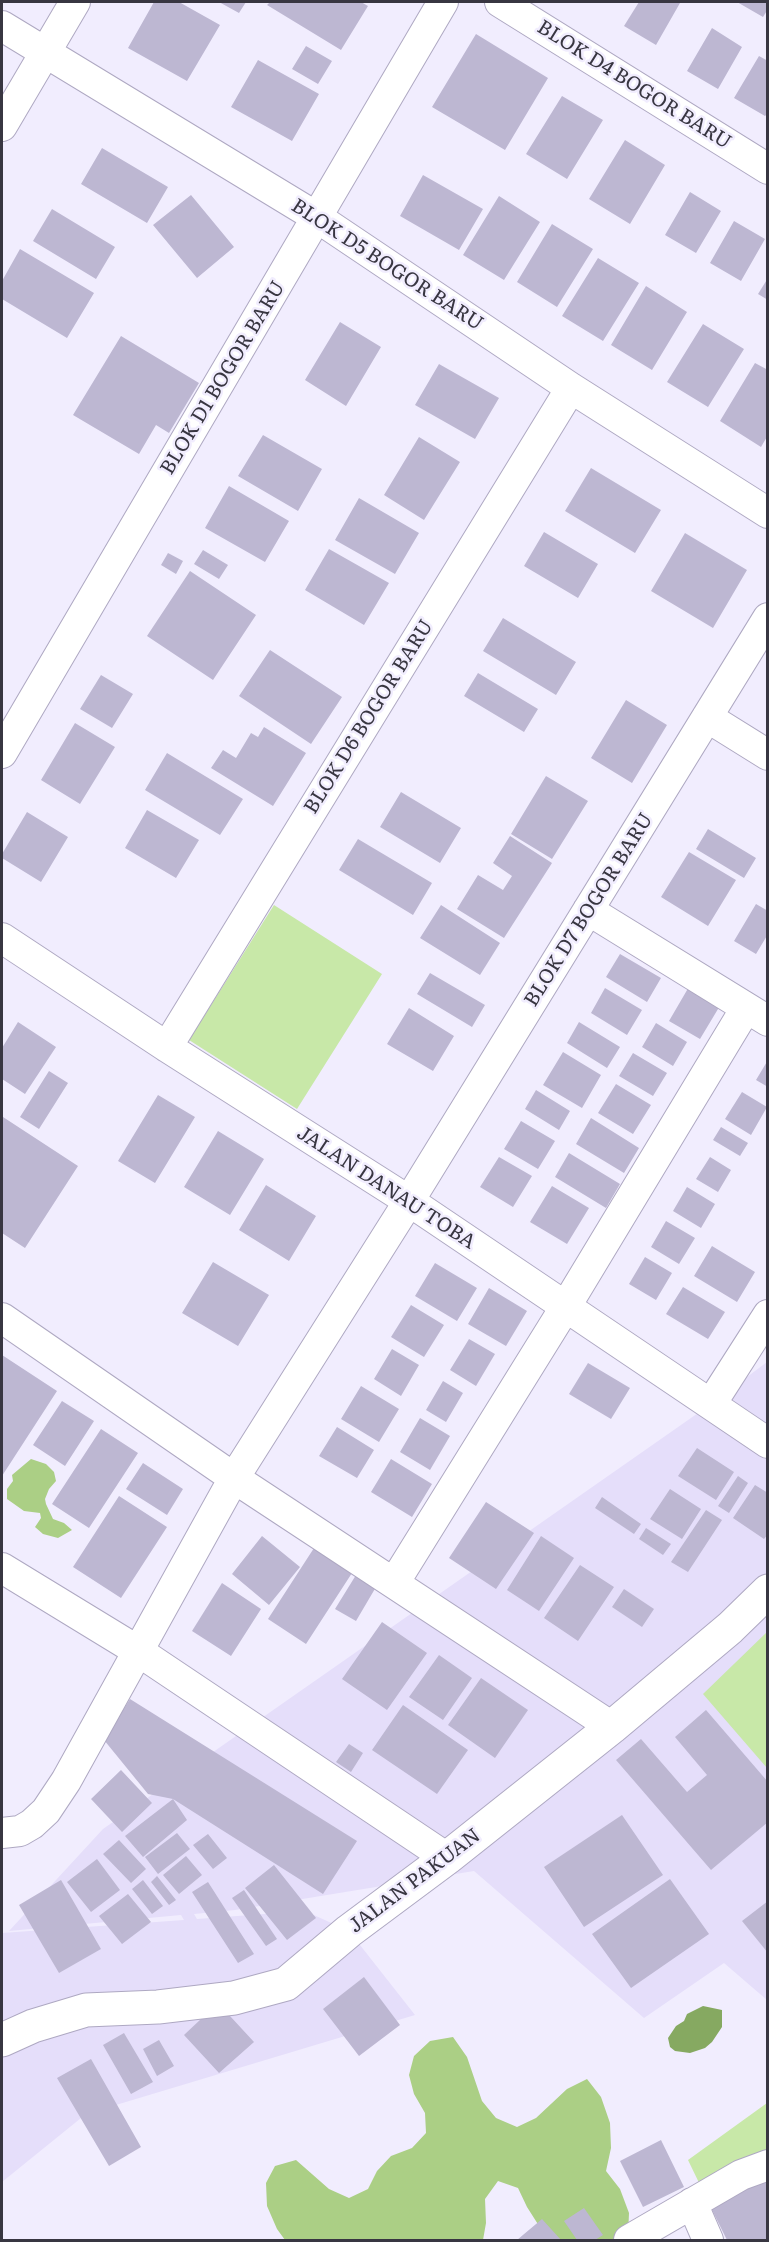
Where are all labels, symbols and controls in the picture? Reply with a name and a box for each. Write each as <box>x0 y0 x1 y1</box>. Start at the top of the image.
street label: BLOK D4 BOGOR BARU <box>532 15 736 155</box>
street label: BLOK D5 BOGOR BARU <box>287 194 487 336</box>
street label: BLOK D1 BOGOR BARU <box>156 277 290 479</box>
street label: BLOK D6 BOGOR BARU <box>299 616 439 818</box>
street label: BLOK D7 BOGOR BARU <box>520 809 658 1011</box>
street label: JALAN DANAU TOBA <box>292 1121 480 1255</box>
street label: JALAN PAKUAN <box>344 1824 486 1938</box>

